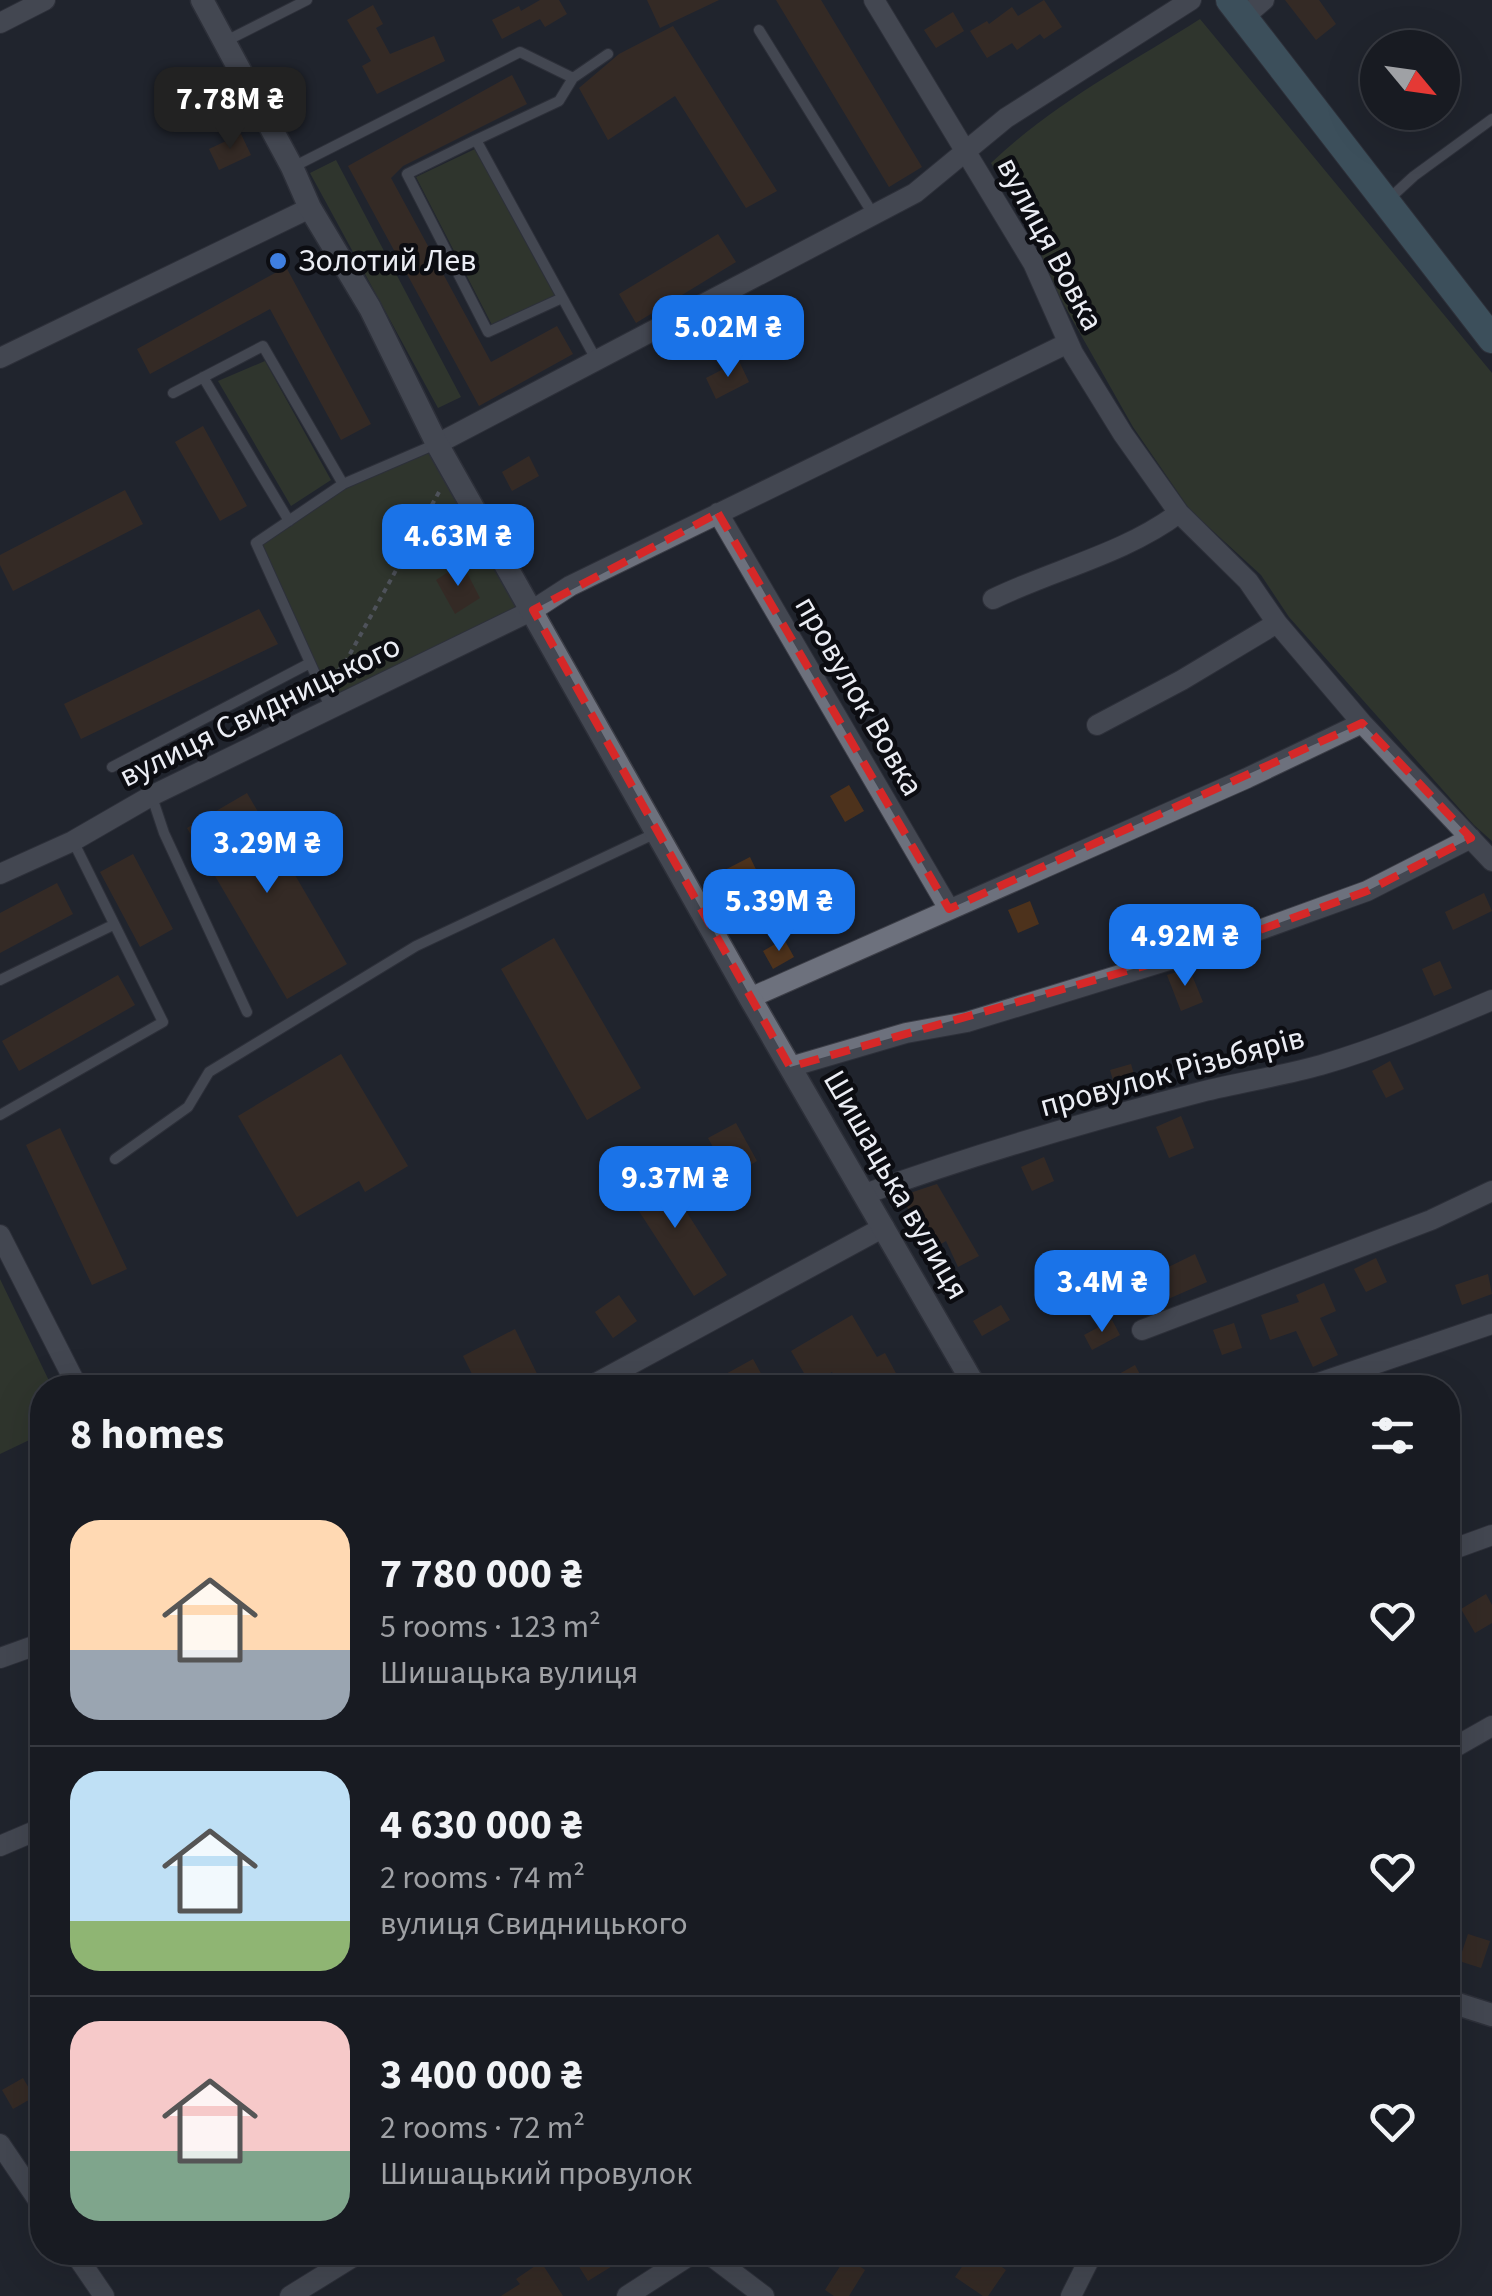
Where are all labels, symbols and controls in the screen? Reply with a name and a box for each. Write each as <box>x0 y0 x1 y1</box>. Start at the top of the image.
north arrow <box>1360 30 1460 130</box>
map controls <box>1360 30 1460 130</box>
pin: 7.78M ₴ <box>138 67 322 152</box>
text: 7.78M ₴ <box>176 76 284 122</box>
street label: вулиця Вовка <box>985 149 1115 339</box>
place label: Золотий Лев <box>298 238 476 284</box>
marker: Золотий Лев <box>267 250 289 272</box>
pin: 5.02M ₴ <box>636 295 820 380</box>
text: 5.02M ₴ <box>674 304 782 350</box>
pin: 4.63M ₴ <box>366 504 550 589</box>
text: 4.63M ₴ <box>404 513 512 559</box>
street label: провулок Вовка <box>783 587 935 805</box>
street label: вулиця Свидницького <box>112 623 408 799</box>
pin: 3.29M ₴ <box>175 811 359 896</box>
text: 3.29M ₴ <box>213 820 321 866</box>
pin: 5.39M ₴ <box>687 869 871 954</box>
text: 5.39M ₴ <box>725 878 833 924</box>
pin: 4.92M ₴ <box>1093 904 1277 989</box>
text: 4.92M ₴ <box>1131 913 1239 959</box>
street label: провулок Різьбярів <box>1035 1015 1309 1129</box>
street label: Шишацька вулиця <box>812 1062 980 1308</box>
pin: 9.37M ₴ <box>583 1146 767 1231</box>
text: 9.37M ₴ <box>621 1155 729 1201</box>
pin: 3.4M ₴ <box>1021 1250 1183 1335</box>
text: 3.4M ₴ <box>1056 1259 1148 1305</box>
text: 8 homes <box>70 1405 224 1465</box>
icon: filters <box>1365 1408 1420 1463</box>
text: 7 780 000 ₴ <box>380 1544 583 1604</box>
icon: home <box>150 1560 270 1680</box>
icon: heart <box>1365 1593 1420 1648</box>
text: 5 rooms · 123 m² <box>380 1604 601 1650</box>
text: Шишацька вулиця <box>380 1650 638 1696</box>
text: 4 630 000 ₴ <box>380 1795 583 1855</box>
icon: home <box>150 1811 270 1931</box>
icon: heart <box>1365 1844 1420 1899</box>
text: 2 rooms · 74 m² <box>380 1855 585 1901</box>
text: вулиця Свидницького <box>380 1901 688 1947</box>
text: 3 400 000 ₴ <box>380 2045 583 2105</box>
icon: home <box>150 2061 270 2181</box>
icon: heart <box>1365 2094 1420 2149</box>
text: 2 rooms · 72 m² <box>380 2105 585 2151</box>
text: Шишацький провулок <box>380 2151 692 2197</box>

